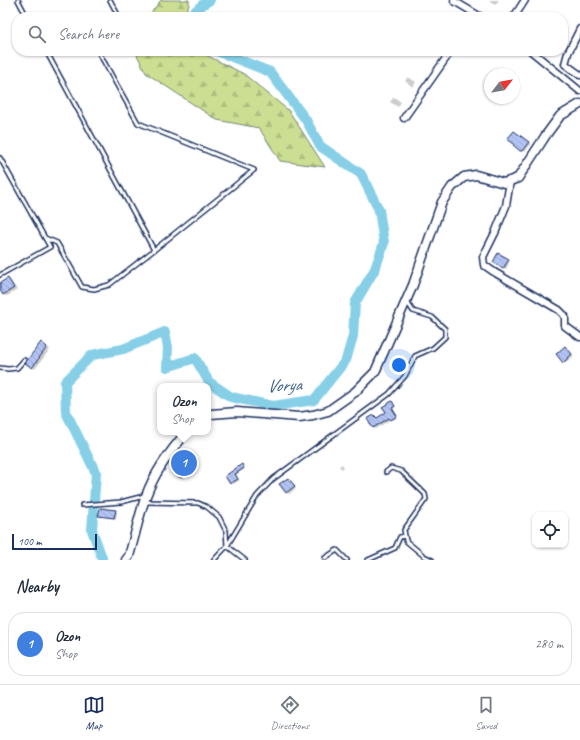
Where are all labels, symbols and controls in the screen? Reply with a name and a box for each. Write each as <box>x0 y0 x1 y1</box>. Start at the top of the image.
search box <box>12 12 568 56</box>
icon: search <box>26 23 48 45</box>
text: Search here <box>58 25 119 44</box>
north arrow <box>484 68 520 104</box>
your location <box>389 355 409 375</box>
water label: Vorya <box>266 373 304 397</box>
popup <box>157 383 211 435</box>
text: Ozon <box>171 392 197 411</box>
text: Shop <box>171 411 194 427</box>
pin: 1 <box>171 448 197 478</box>
map controls <box>532 512 568 548</box>
button: locate <box>532 512 568 548</box>
scale bar <box>12 532 97 551</box>
text: 100 m <box>18 534 42 548</box>
text: Nearby <box>16 576 59 597</box>
text: Ozon <box>55 627 80 646</box>
text: 1 <box>27 636 33 652</box>
text: 280 m <box>535 636 563 652</box>
text: Shop <box>55 646 77 662</box>
tab: Map <box>83 694 105 732</box>
tab: Directions <box>271 694 309 732</box>
tab: Saved <box>475 694 497 732</box>

